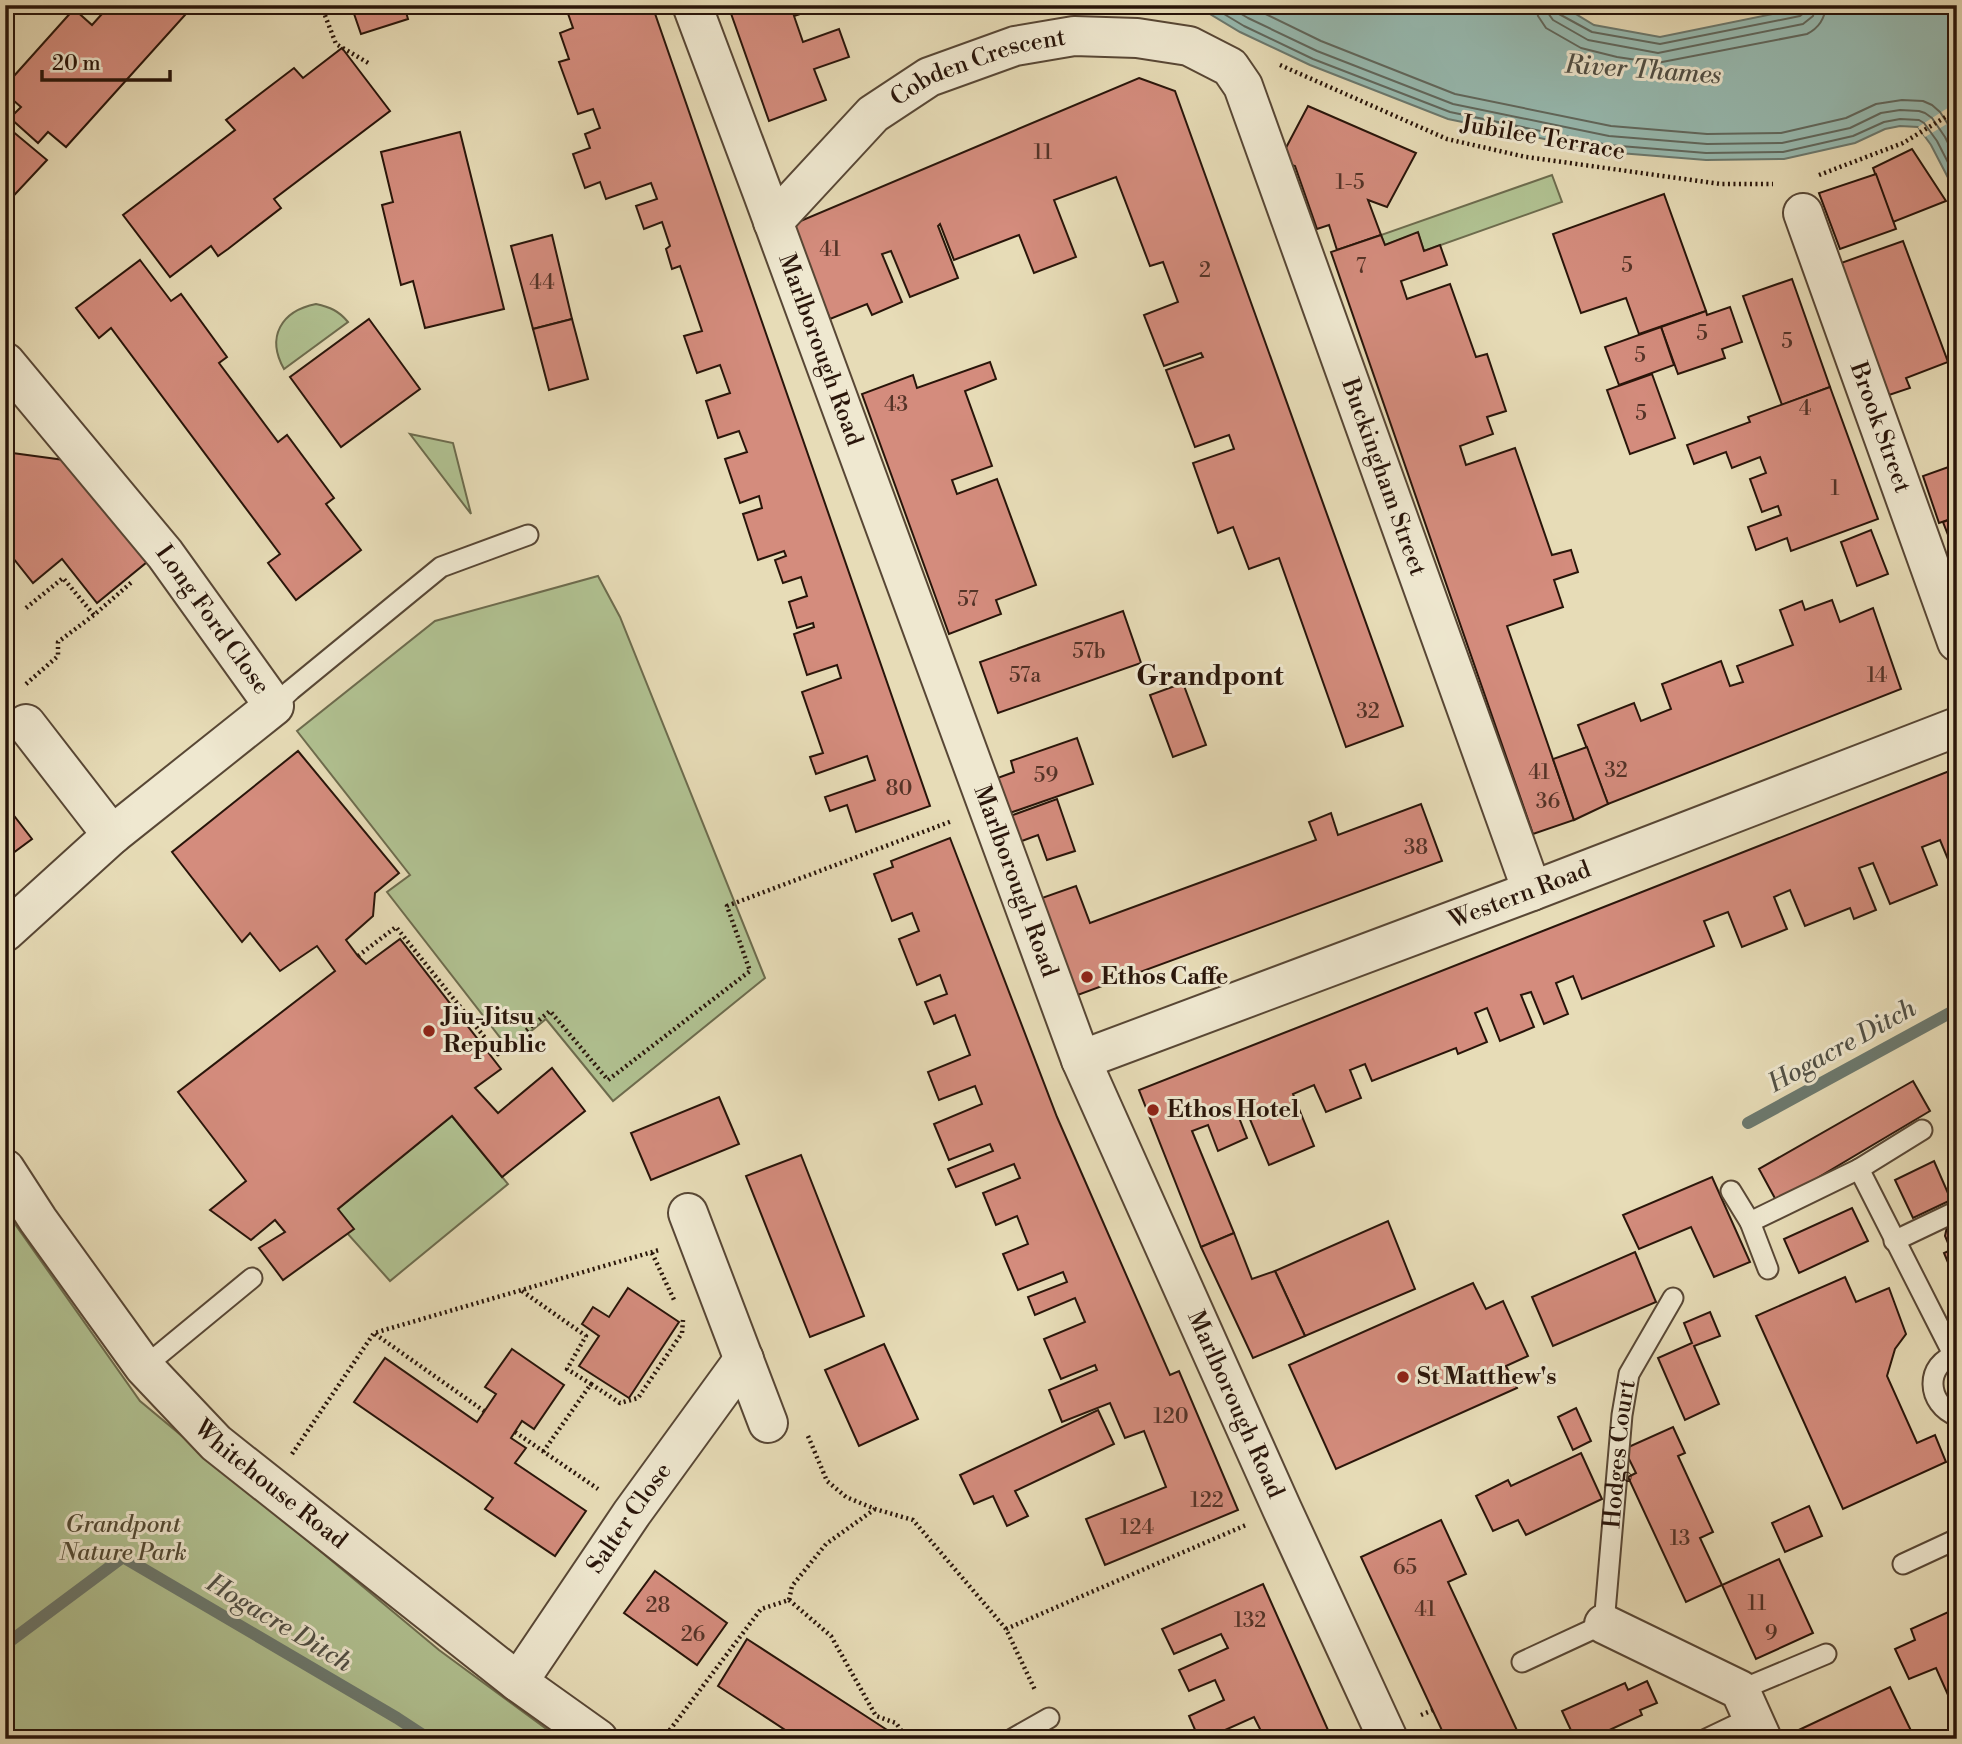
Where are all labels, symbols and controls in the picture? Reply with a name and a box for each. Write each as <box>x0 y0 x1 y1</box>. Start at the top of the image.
street label: Cobden Crescent <box>885 23 1068 113</box>
scale bar <box>42 38 170 82</box>
water label: River Thames <box>1563 48 1723 91</box>
text: 20 m <box>52 51 101 77</box>
street label: Jubilee Terrace <box>1458 109 1627 167</box>
house number: 11 <box>1034 140 1052 166</box>
house number: 1-5 <box>1336 170 1364 196</box>
house number: 41 <box>819 237 841 263</box>
street label: Marlborough Road <box>771 250 869 450</box>
house number: 5 <box>1621 253 1633 279</box>
house number: 7 <box>1356 254 1367 280</box>
house number: 2 <box>1199 258 1211 284</box>
house number: 44 <box>529 270 555 296</box>
house number: 5 <box>1696 321 1708 347</box>
house number: 5 <box>1781 329 1793 355</box>
house number: 5 <box>1634 343 1646 369</box>
street label: Brook Street <box>1842 357 1917 497</box>
street label: Buckingham Street <box>1334 374 1433 580</box>
house number: 43 <box>884 392 908 418</box>
house number: 4 <box>1799 396 1811 422</box>
house number: 5 <box>1635 401 1647 427</box>
house number: 1 <box>1830 476 1840 502</box>
street label: Long Ford Close <box>148 539 276 701</box>
house number: 57 <box>957 587 979 613</box>
house number: 57b <box>1072 639 1106 665</box>
district label: Grandpont <box>1136 659 1285 694</box>
house number: 57a <box>1009 663 1041 689</box>
house number: 14 <box>1867 663 1887 689</box>
house number: 32 <box>1356 699 1380 725</box>
house number: 32 <box>1604 758 1628 784</box>
house number: 41 <box>1528 760 1550 786</box>
house number: 59 <box>1034 763 1058 789</box>
house number: 80 <box>886 776 912 802</box>
street label: Marlborough Road <box>966 781 1064 982</box>
house number: 36 <box>1536 789 1560 815</box>
house number: 38 <box>1404 835 1428 861</box>
street label: Western Road <box>1444 855 1596 936</box>
place label: Ethos Caffe <box>1101 962 1229 992</box>
marker: Ethos Caffe <box>1079 969 1095 985</box>
water label: Hogacre Ditch <box>1762 992 1922 1100</box>
place label: Jiu-Jitsu Republic <box>440 1002 546 1060</box>
marker: Jiu-Jitsu Republic <box>421 1023 437 1039</box>
place label: Ethos Hotel <box>1167 1095 1299 1125</box>
marker: Ethos Hotel <box>1145 1102 1161 1118</box>
street label: Marlborough Road <box>1180 1306 1290 1503</box>
place label: St Matthew's <box>1417 1362 1557 1392</box>
marker: St Matthew's <box>1395 1369 1411 1385</box>
street label: Hodges Court <box>1597 1377 1643 1530</box>
house number: 120 <box>1153 1404 1189 1430</box>
street label: Whitehouse Road <box>186 1413 353 1556</box>
street label: Salter Close <box>580 1457 678 1580</box>
house number: 122 <box>1190 1488 1224 1514</box>
park label: Grandpont Nature Park <box>58 1510 187 1568</box>
house number: 124 <box>1120 1515 1154 1541</box>
house number: 13 <box>1670 1526 1690 1552</box>
house number: 65 <box>1393 1555 1417 1581</box>
water label: Hogacre Ditch <box>200 1567 358 1679</box>
house number: 11 <box>1748 1591 1766 1617</box>
house number: 28 <box>646 1593 670 1619</box>
house number: 41 <box>1414 1597 1436 1623</box>
house number: 132 <box>1234 1608 1266 1634</box>
house number: 9 <box>1765 1621 1777 1647</box>
house number: 26 <box>681 1622 706 1648</box>

